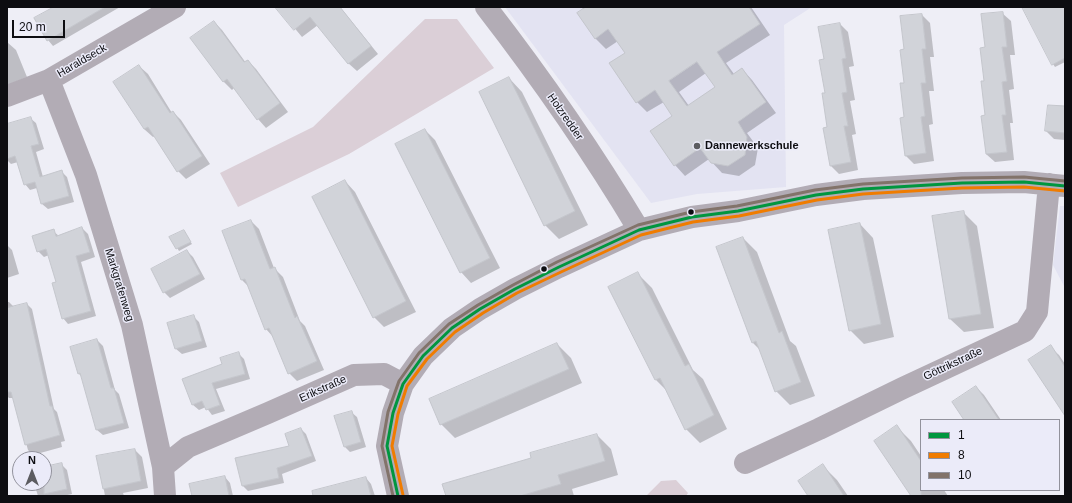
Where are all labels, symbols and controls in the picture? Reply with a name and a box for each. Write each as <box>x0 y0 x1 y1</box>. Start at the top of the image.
scale bar <box>14 12 67 38</box>
text: 20 m <box>19 20 46 34</box>
street label: Haraldseck <box>55 42 109 80</box>
street label: Holzredder <box>544 91 586 143</box>
place label: Dannewerkschule <box>705 139 799 153</box>
marker: Dannewerkschule <box>692 141 702 151</box>
unlabelled marker <box>686 207 696 217</box>
street label: Markgrafenweg <box>102 247 136 323</box>
unlabelled marker <box>539 264 549 274</box>
street label: Göttrikstraße <box>921 345 985 383</box>
street label: Erikstraße <box>297 373 349 405</box>
legend <box>920 419 1060 491</box>
text: 1 <box>958 428 965 442</box>
text: 8 <box>958 448 965 462</box>
north arrow <box>12 451 52 491</box>
text: N <box>28 454 36 466</box>
text: 10 <box>958 468 971 482</box>

